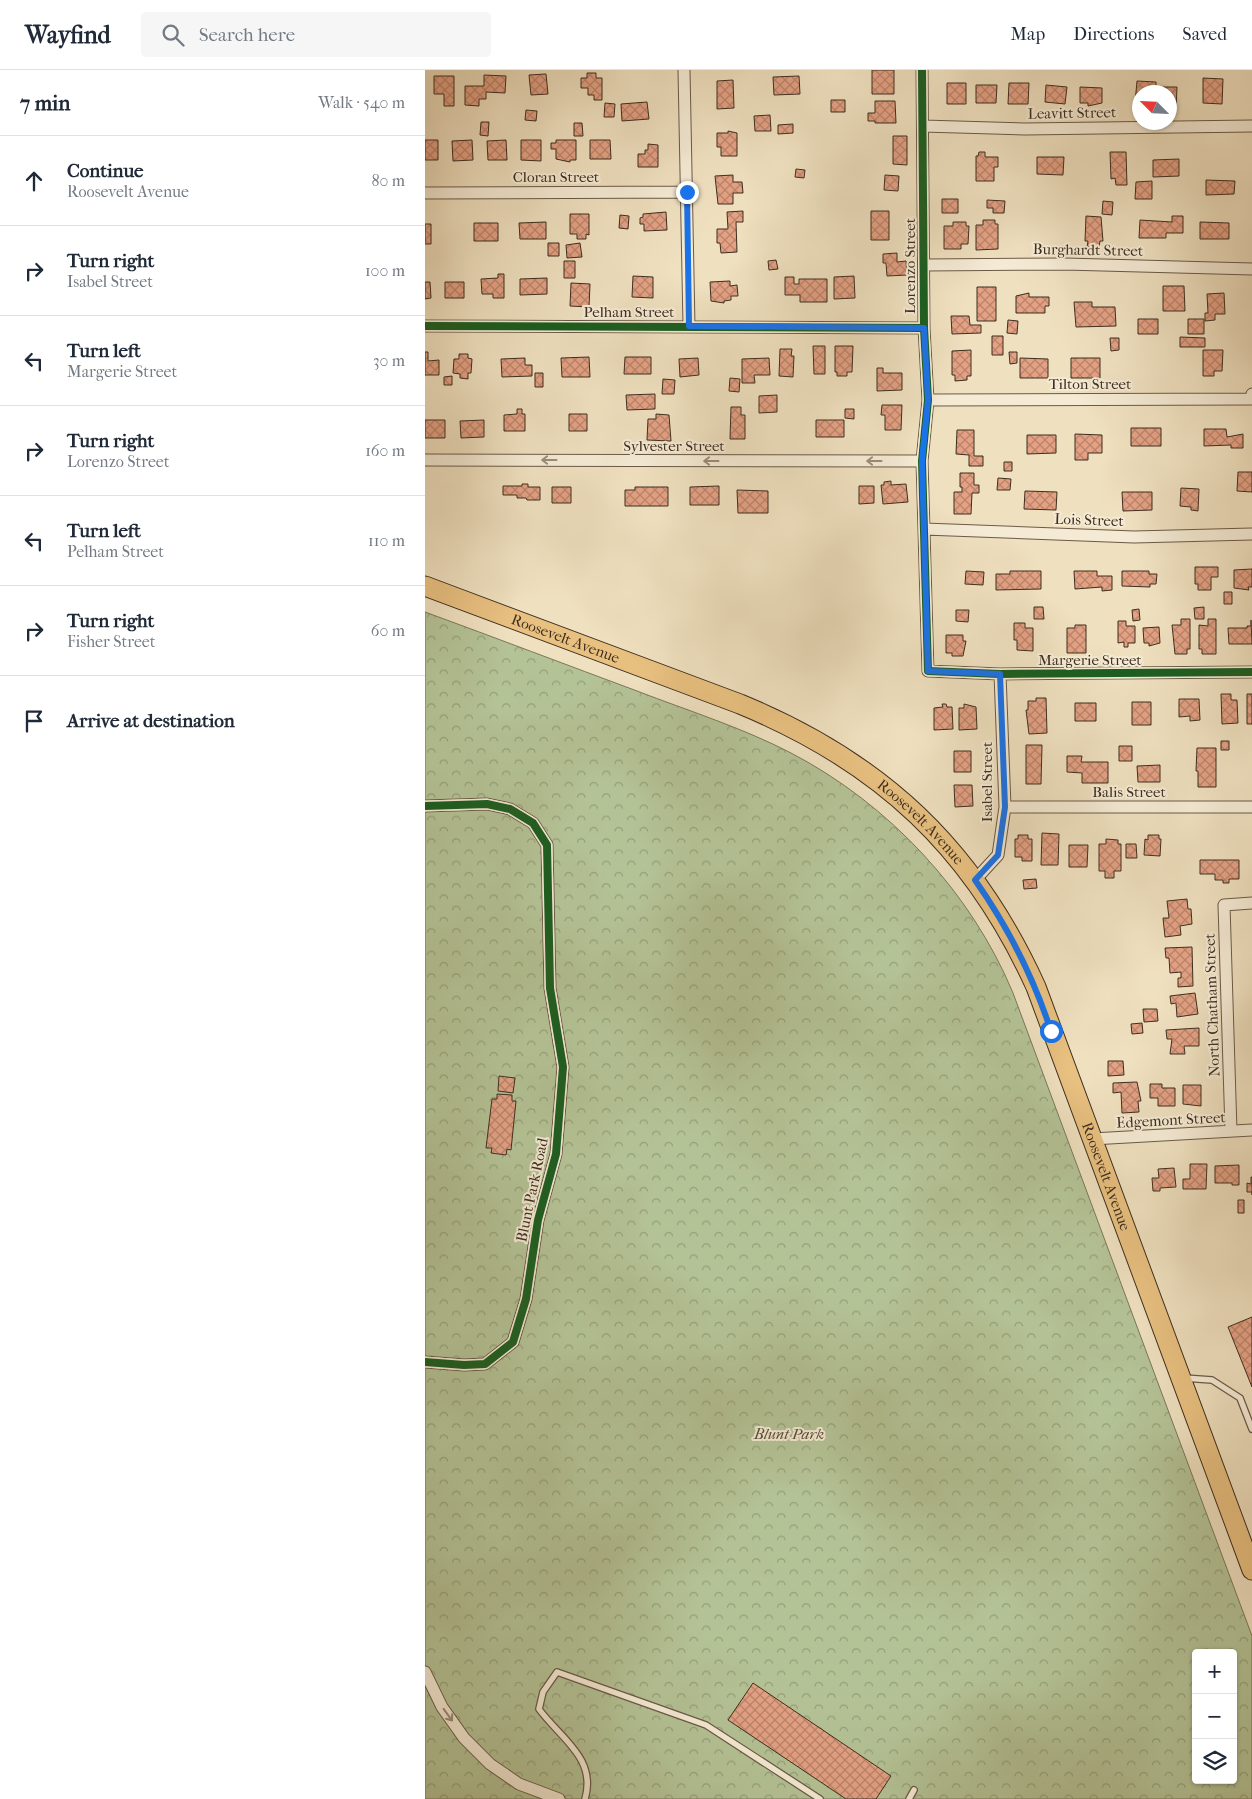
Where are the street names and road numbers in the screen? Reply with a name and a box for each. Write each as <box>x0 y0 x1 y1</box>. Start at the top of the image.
street label: Leavitt Street <box>1028 103 1117 123</box>
street label: Cloran Street <box>513 168 600 186</box>
street label: Lorenzo Street <box>901 217 919 314</box>
street label: Burghardt Street <box>1033 240 1144 260</box>
street label: Pelham Street <box>584 303 675 321</box>
street label: Tilton Street <box>1049 375 1132 393</box>
street label: Sylvester Street <box>623 437 725 455</box>
street label: Lois Street <box>1054 510 1125 530</box>
street label: Roosevelt Avenue <box>509 610 623 667</box>
street label: Margerie Street <box>1038 651 1142 669</box>
street label: Isabel Street <box>978 741 996 822</box>
street label: Roosevelt Avenue <box>874 776 968 869</box>
street label: Balis Street <box>1092 783 1166 801</box>
street label: North Chatham Street <box>1200 932 1223 1077</box>
street label: Edgemont Street <box>1116 1108 1227 1132</box>
street label: Roosevelt Avenue <box>1078 1120 1135 1234</box>
street label: Blunt Park Road <box>512 1136 552 1244</box>

